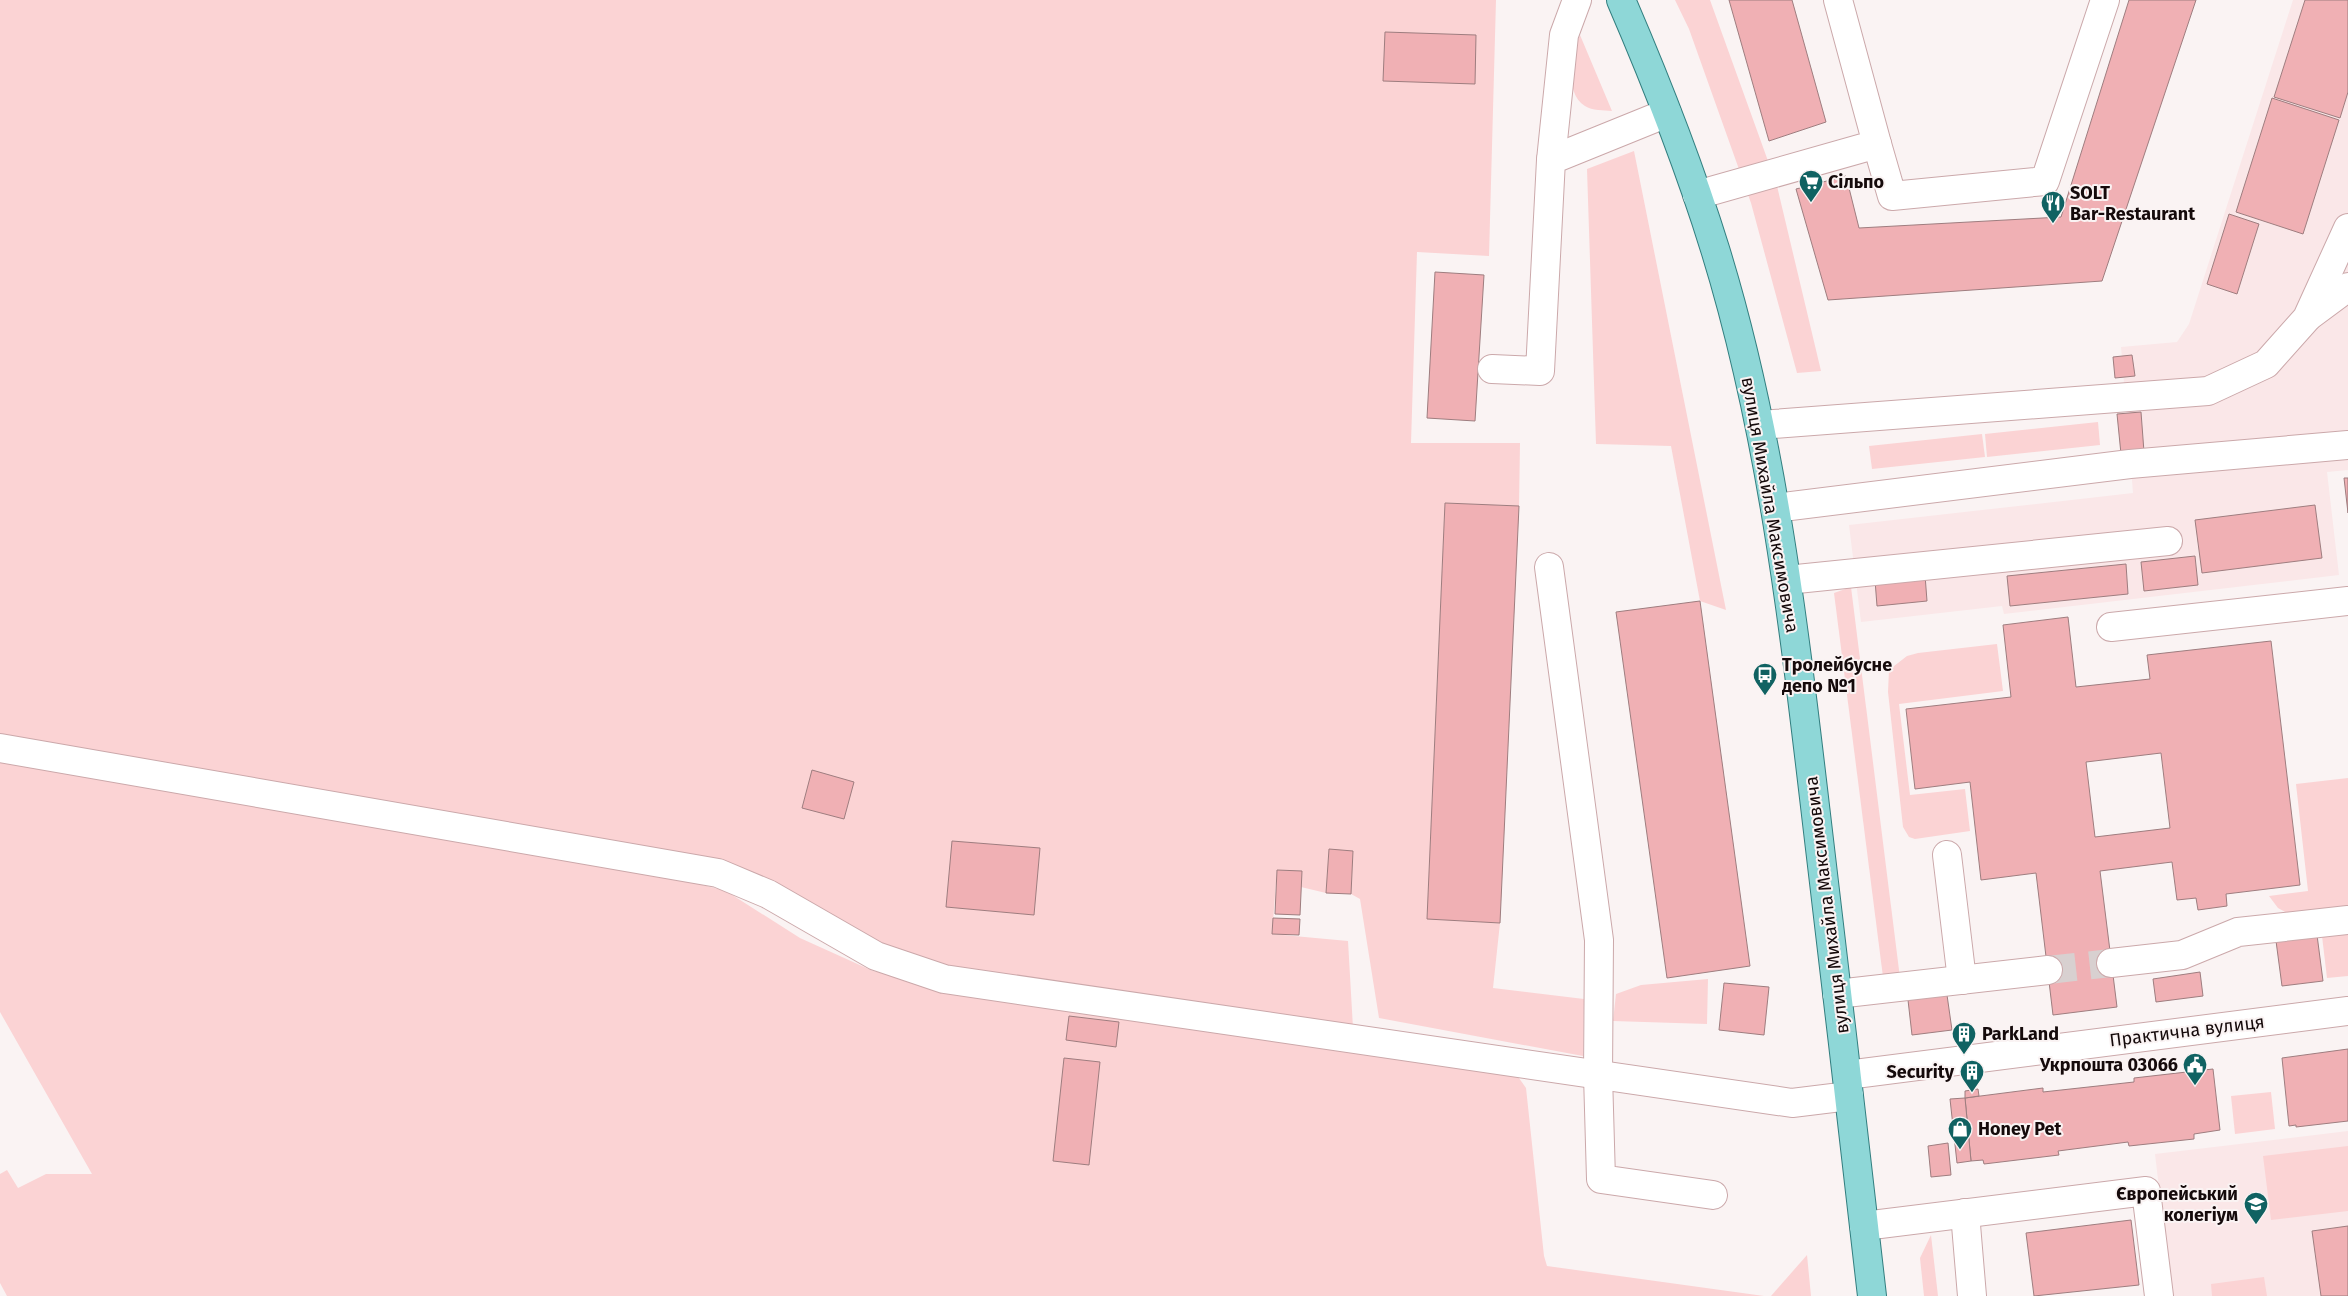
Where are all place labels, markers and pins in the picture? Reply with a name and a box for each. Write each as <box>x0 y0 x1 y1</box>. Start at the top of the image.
supermarket icon: Сільпо <box>1798 169 1824 203</box>
place label: Сільпо <box>1828 171 1884 193</box>
place label: SOLT Bar-Restaurant <box>2070 182 2196 225</box>
restaurant icon: SOLT Bar-Restaurant <box>2040 190 2066 224</box>
place label: Тролейбусне депо №1 <box>1782 654 1892 697</box>
bus stop icon: Тролейбусне депо №1 <box>1752 662 1778 696</box>
building icon: ParkLand <box>1951 1021 1977 1055</box>
place label: ParkLand <box>1982 1023 2059 1045</box>
public building icon: Укрпошта 03066 <box>2182 1052 2208 1086</box>
place label: Укрпошта 03066 <box>2039 1054 2178 1076</box>
building icon: Security <box>1959 1059 1985 1093</box>
place label: Security <box>1887 1061 1955 1083</box>
shop icon: Honey Pet <box>1947 1116 1973 1150</box>
place label: Honey Pet <box>1978 1118 2062 1140</box>
place label: Європейський колегіум <box>2116 1183 2238 1226</box>
school or university icon: Європейський колегіум <box>2243 1191 2269 1225</box>

